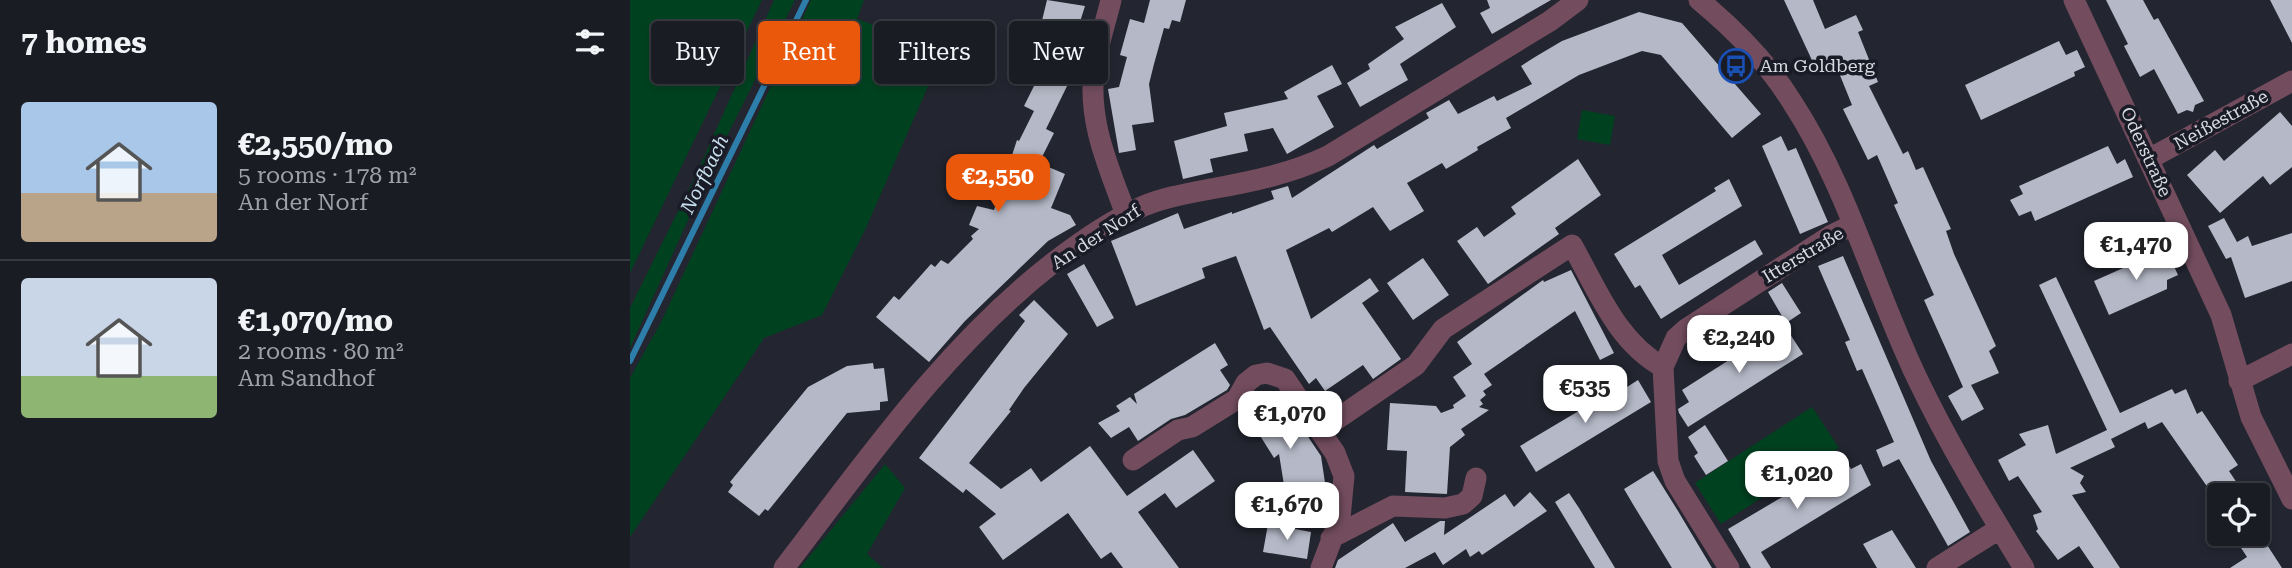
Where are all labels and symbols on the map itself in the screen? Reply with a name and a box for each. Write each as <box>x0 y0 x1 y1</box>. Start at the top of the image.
bus stop icon: Am Goldberg <box>1717 47 1755 85</box>
place label: Am Goldberg <box>1760 55 1876 76</box>
street label: Neißestraße <box>2170 85 2272 154</box>
street label: Oderstraße <box>2117 104 2176 200</box>
water label: Norfbach <box>675 131 733 218</box>
pin: €2,550 <box>941 154 1055 214</box>
street label: An der Norf <box>1047 200 1145 273</box>
street label: Itterstraße <box>1758 222 1847 287</box>
pin: €1,470 <box>2079 222 2193 282</box>
pin: €2,240 <box>1682 316 1796 375</box>
pin: €535 <box>1544 366 1626 425</box>
pin: €1,070 <box>1233 392 1347 451</box>
pin: €1,020 <box>1740 452 1854 511</box>
pin: €1,670 <box>1230 482 1344 542</box>

